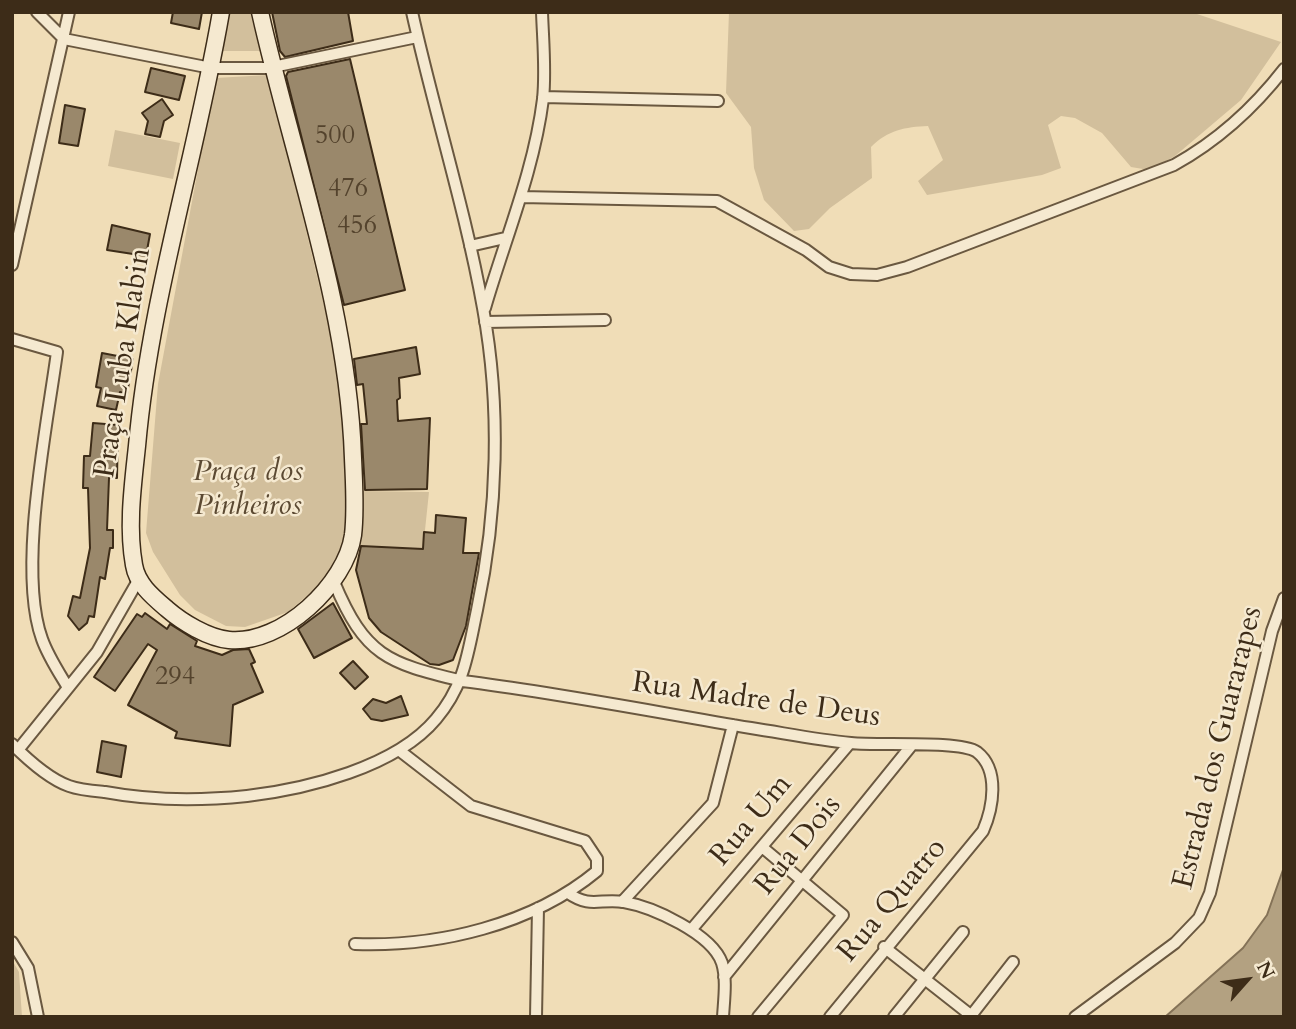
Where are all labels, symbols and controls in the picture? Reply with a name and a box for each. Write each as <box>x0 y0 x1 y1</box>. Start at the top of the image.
house number: 500 <box>315 121 355 153</box>
house number: 476 <box>328 174 368 206</box>
house number: 456 <box>337 211 377 243</box>
street label: Praça Luba Klabin <box>88 245 160 481</box>
park label: Praça dos Pinheiros <box>193 455 303 526</box>
street label: Estrada dos Guararapes <box>1166 603 1272 893</box>
house number: 294 <box>155 662 195 694</box>
street label: Rua Madre de Deus <box>630 666 882 736</box>
street label: Rua Um <box>703 768 801 874</box>
street label: Rua Dois <box>748 789 850 903</box>
street label: Rua Quatro <box>831 832 955 970</box>
north arrow <box>1212 945 1282 1015</box>
text: N <box>1250 957 1281 984</box>

